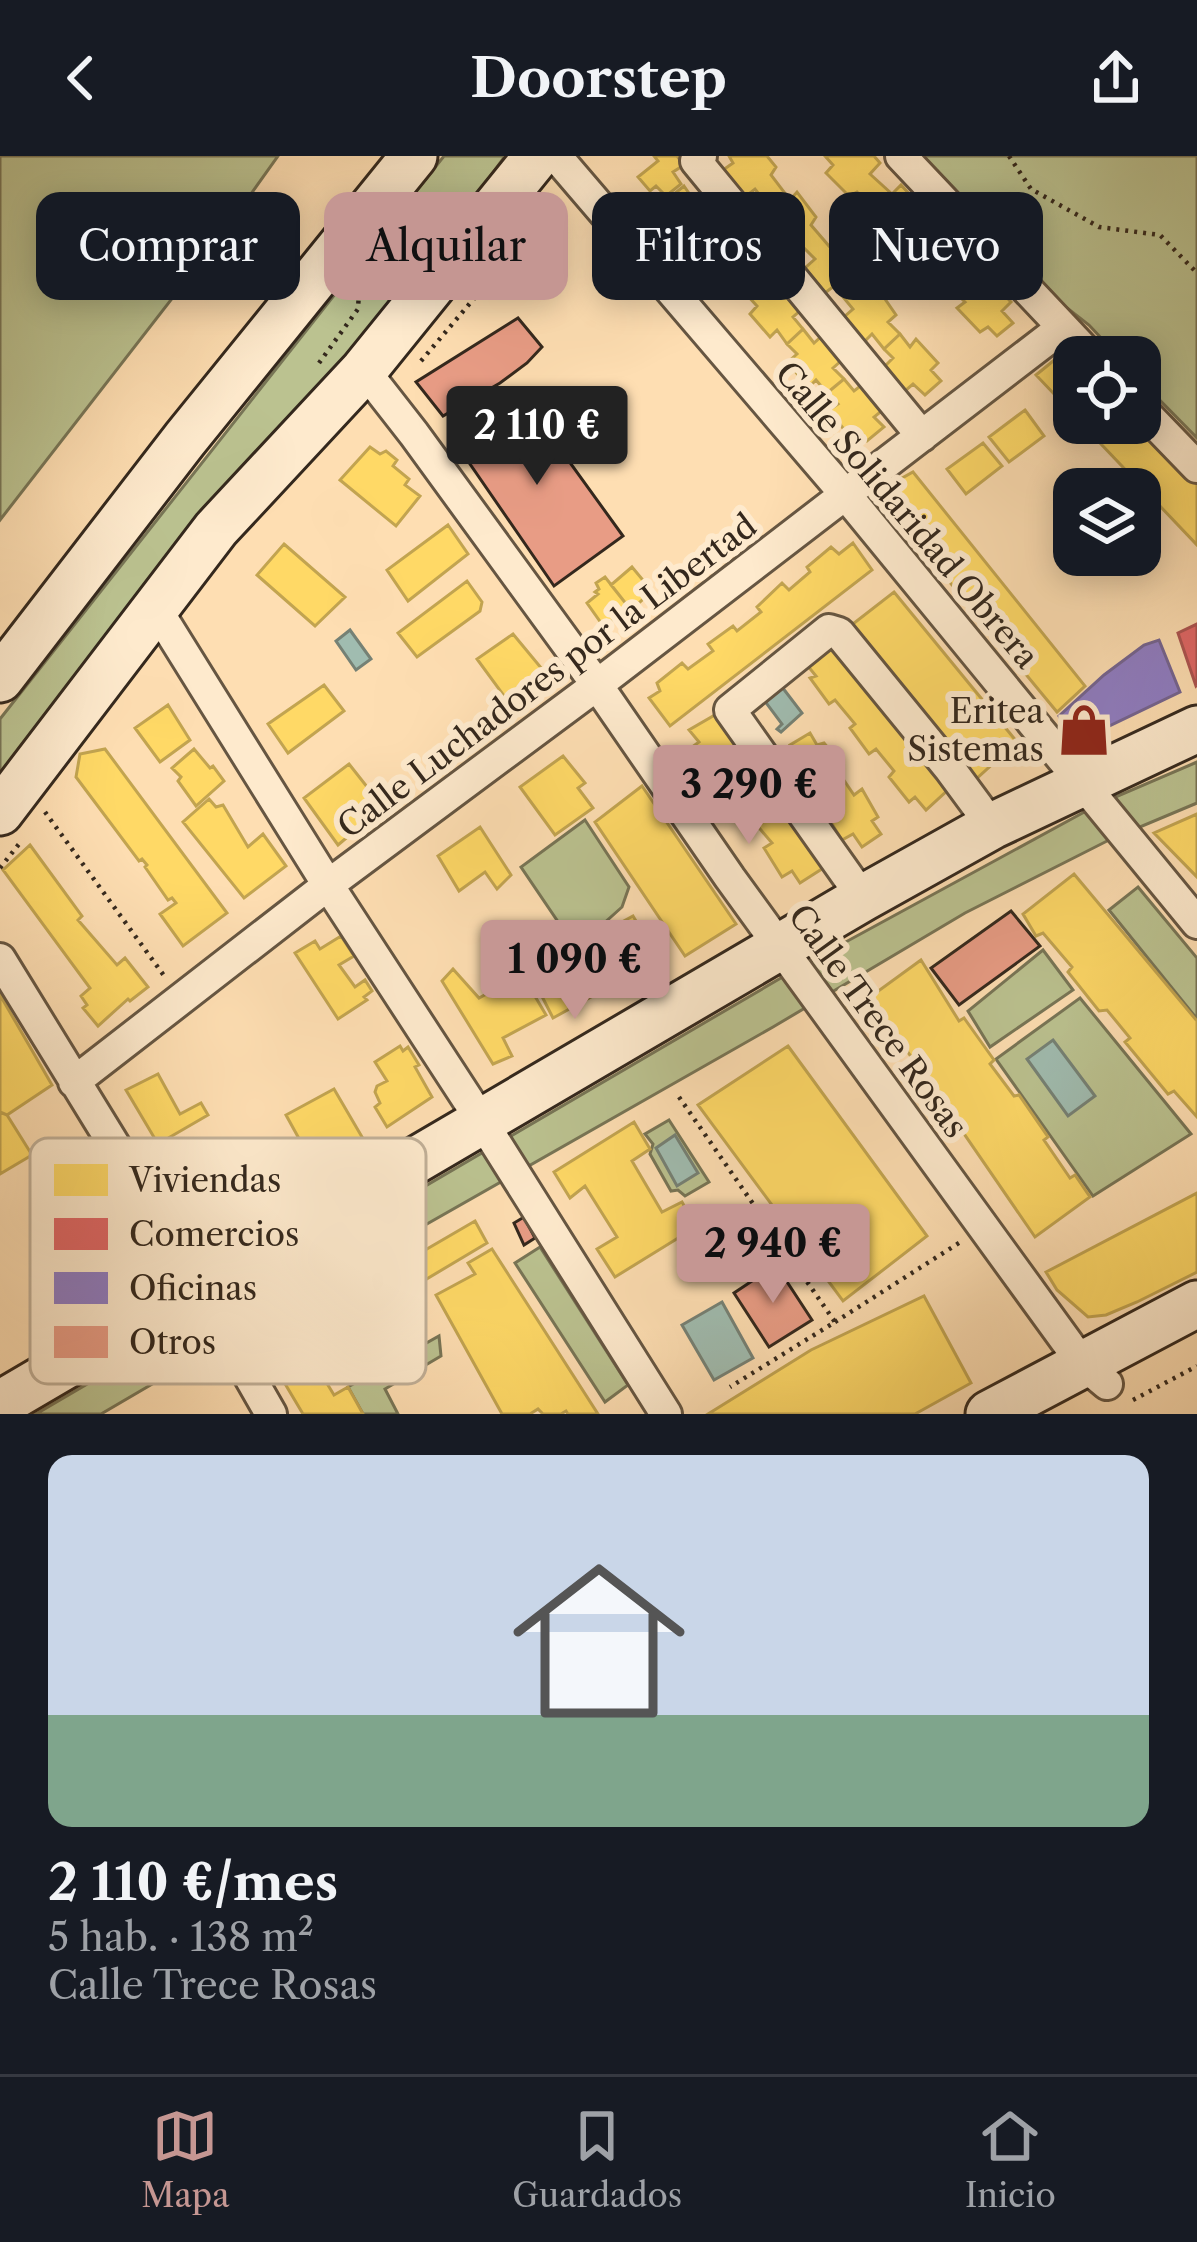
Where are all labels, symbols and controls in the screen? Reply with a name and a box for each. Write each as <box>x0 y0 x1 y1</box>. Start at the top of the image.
icon: back <box>48 45 114 111</box>
text: Doorstep <box>470 45 727 111</box>
icon: share <box>1083 45 1149 111</box>
chip: Comprar <box>36 192 300 300</box>
chip: Alquilar <box>324 192 568 300</box>
chip: Filtros <box>592 192 805 300</box>
chip: Nuevo <box>829 192 1043 300</box>
map controls <box>1053 336 1161 576</box>
button: locate <box>1053 336 1161 444</box>
street label: Calle Solidaridad Obrera <box>767 353 1048 677</box>
pin: 2 110 € <box>426 386 648 488</box>
text: 2 110 € <box>474 401 600 449</box>
button: layers <box>1053 468 1161 576</box>
street label: Calle Luchadores por la Libertad <box>329 505 765 847</box>
place label: Eritea Sistemas <box>907 691 1045 770</box>
shop icon: Eritea Sistemas <box>1055 701 1113 759</box>
pin: 3 290 € <box>638 745 860 847</box>
text: 3 290 € <box>680 760 818 808</box>
street label: Calle Trece Rosas <box>780 896 976 1146</box>
pin: 1 090 € <box>464 920 686 1022</box>
text: 1 090 € <box>508 935 642 983</box>
legend <box>30 1138 426 1384</box>
text: Viviendas <box>128 1160 281 1201</box>
pin: 2 940 € <box>662 1204 884 1306</box>
text: Comercios <box>129 1214 299 1255</box>
text: 2 940 € <box>704 1219 842 1267</box>
text: Oficinas <box>129 1268 257 1309</box>
text: Otros <box>129 1322 216 1363</box>
icon: home <box>491 1533 707 1749</box>
text: 2 110 €/mes <box>48 1851 338 1913</box>
text: 5 hab. · 138 m² <box>48 1913 314 1961</box>
text: Calle Trece Rosas <box>48 1961 377 2009</box>
tab: Mapa <box>141 2103 230 2216</box>
tab: Guardados <box>512 2103 682 2216</box>
tab: Inicio <box>965 2103 1056 2216</box>

